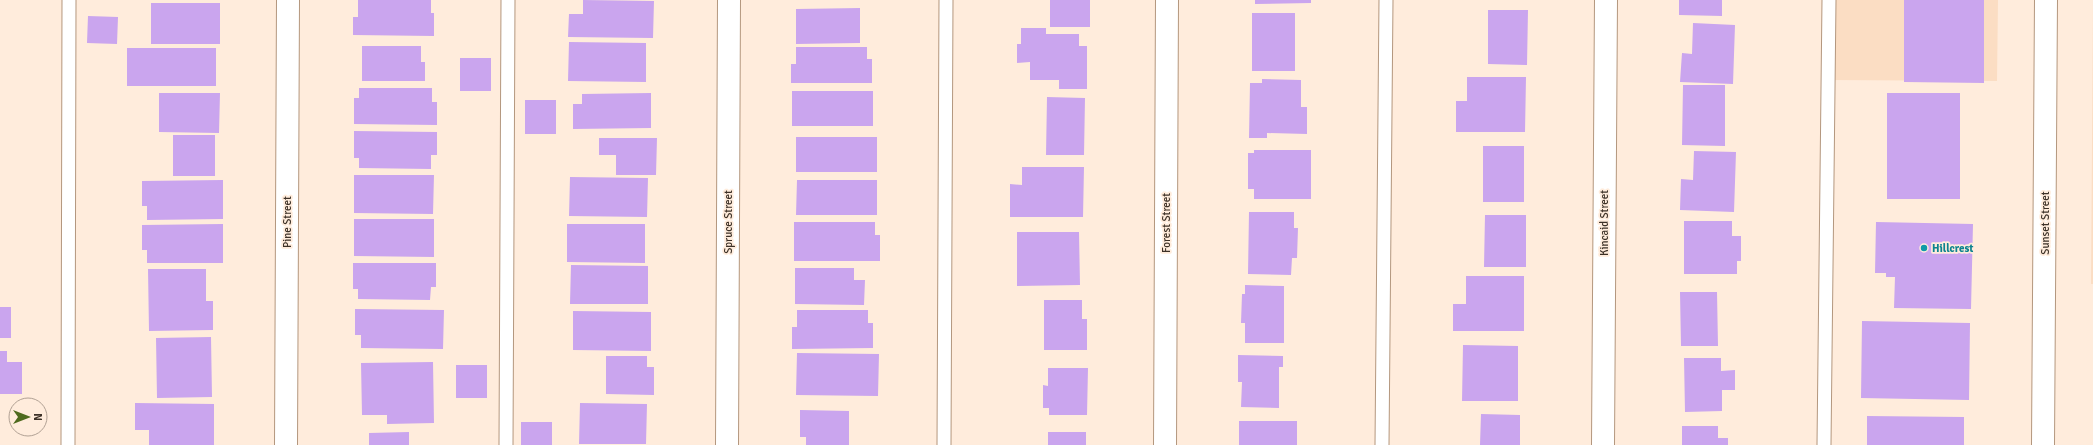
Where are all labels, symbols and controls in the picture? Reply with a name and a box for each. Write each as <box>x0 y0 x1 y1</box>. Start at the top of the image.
street label: Spruce Street <box>722 190 735 254</box>
street label: Kincaid Street <box>1598 190 1611 256</box>
street label: Sunset Street <box>2039 191 2052 255</box>
street label: Forest Street <box>1160 193 1173 253</box>
street label: Pine Street <box>281 196 294 248</box>
place label: Hillcrest <box>1932 242 1973 255</box>
marker: Hillcrest <box>1919 243 1929 253</box>
north arrow <box>8 397 48 437</box>
text: N <box>31 413 44 421</box>

